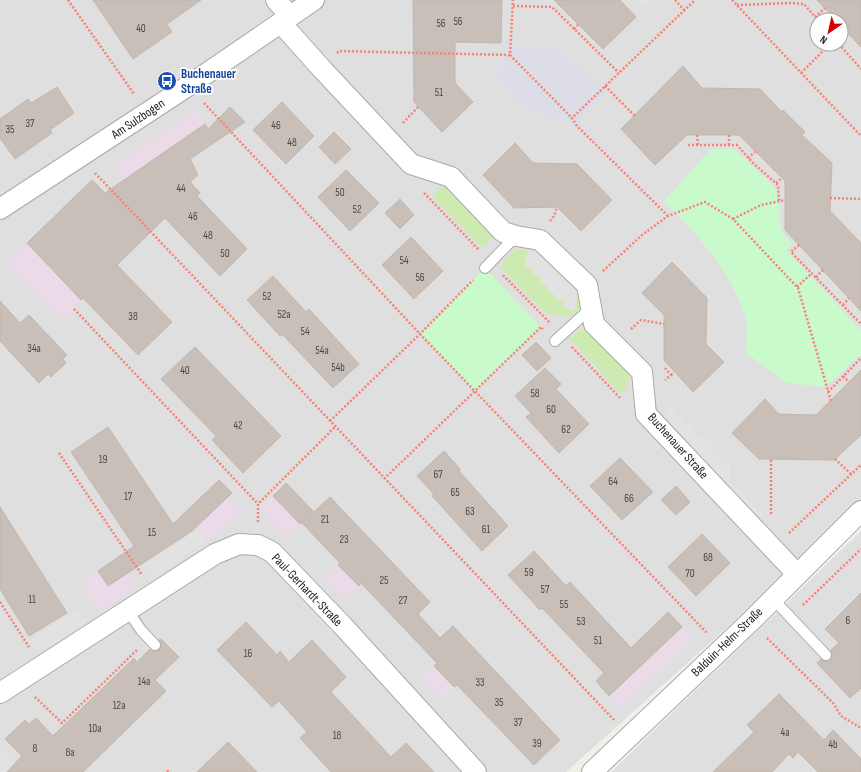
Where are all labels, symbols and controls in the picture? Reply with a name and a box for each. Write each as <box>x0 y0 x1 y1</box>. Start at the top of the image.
north arrow <box>809 12 849 52</box>
house number: 56 <box>453 15 463 28</box>
house number: 56 <box>436 17 446 30</box>
house number: 40 <box>136 22 146 35</box>
text: N <box>818 33 830 47</box>
place label: Buchenauer Straße <box>181 66 236 97</box>
bus stop icon: Buchenauer Straße <box>156 70 178 92</box>
house number: 51 <box>435 86 443 99</box>
street label: Am Sulzbogen <box>107 95 168 143</box>
house number: 37 <box>25 117 35 130</box>
house number: 46 <box>271 119 281 132</box>
house number: 35 <box>5 123 15 136</box>
house number: 48 <box>287 136 297 149</box>
house number: 44 <box>176 182 186 195</box>
house number: 50 <box>335 186 345 199</box>
house number: 52 <box>353 203 362 216</box>
house number: 46 <box>188 210 198 223</box>
house number: 48 <box>203 229 213 242</box>
house number: 50 <box>220 247 230 260</box>
house number: 54 <box>399 254 409 267</box>
house number: 56 <box>415 271 425 284</box>
house number: 52 <box>263 290 272 303</box>
house number: 52a <box>277 308 291 321</box>
house number: 38 <box>128 310 138 323</box>
house number: 54 <box>300 325 310 338</box>
house number: 34a <box>27 342 41 355</box>
house number: 54a <box>315 344 329 357</box>
house number: 54b <box>331 361 345 374</box>
house number: 40 <box>180 364 190 377</box>
house number: 58 <box>530 387 540 400</box>
house number: 60 <box>546 403 556 416</box>
street label: Buchenauer Straße <box>644 410 712 482</box>
house number: 42 <box>233 419 243 432</box>
house number: 62 <box>561 423 571 436</box>
house number: 19 <box>99 453 107 466</box>
house number: 67 <box>433 468 443 481</box>
house number: 64 <box>608 475 618 488</box>
house number: 65 <box>450 486 460 499</box>
house number: 17 <box>124 490 133 503</box>
house number: 66 <box>624 492 634 505</box>
house number: 63 <box>465 505 475 518</box>
house number: 21 <box>321 513 329 526</box>
house number: 61 <box>482 523 490 536</box>
house number: 15 <box>148 526 156 539</box>
house number: 23 <box>339 533 349 546</box>
street label: Paul-Gerhardt-Straße <box>268 550 346 630</box>
house number: 68 <box>703 551 713 564</box>
house number: 59 <box>524 566 534 579</box>
house number: 70 <box>685 567 695 580</box>
house number: 25 <box>380 574 388 587</box>
house number: 57 <box>541 583 550 596</box>
house number: 11 <box>28 593 36 606</box>
house number: 27 <box>399 594 408 607</box>
house number: 55 <box>560 598 568 611</box>
street label: Balduin-Helm-Straße <box>688 604 766 680</box>
house number: 6 <box>846 614 851 627</box>
house number: 53 <box>576 615 586 628</box>
house number: 51 <box>594 634 602 647</box>
house number: 16 <box>244 647 253 660</box>
house number: 14a <box>138 675 150 688</box>
house number: 33 <box>475 676 485 689</box>
house number: 35 <box>494 696 504 709</box>
house number: 12a <box>113 699 125 712</box>
house number: 37 <box>513 716 523 729</box>
house number: 10a <box>89 722 102 735</box>
house number: 4a <box>781 726 789 739</box>
house number: 18 <box>333 729 342 742</box>
house number: 39 <box>532 737 542 750</box>
house number: 4b <box>828 738 838 751</box>
house number: 8 <box>33 742 38 755</box>
house number: 8a <box>65 746 75 759</box>

